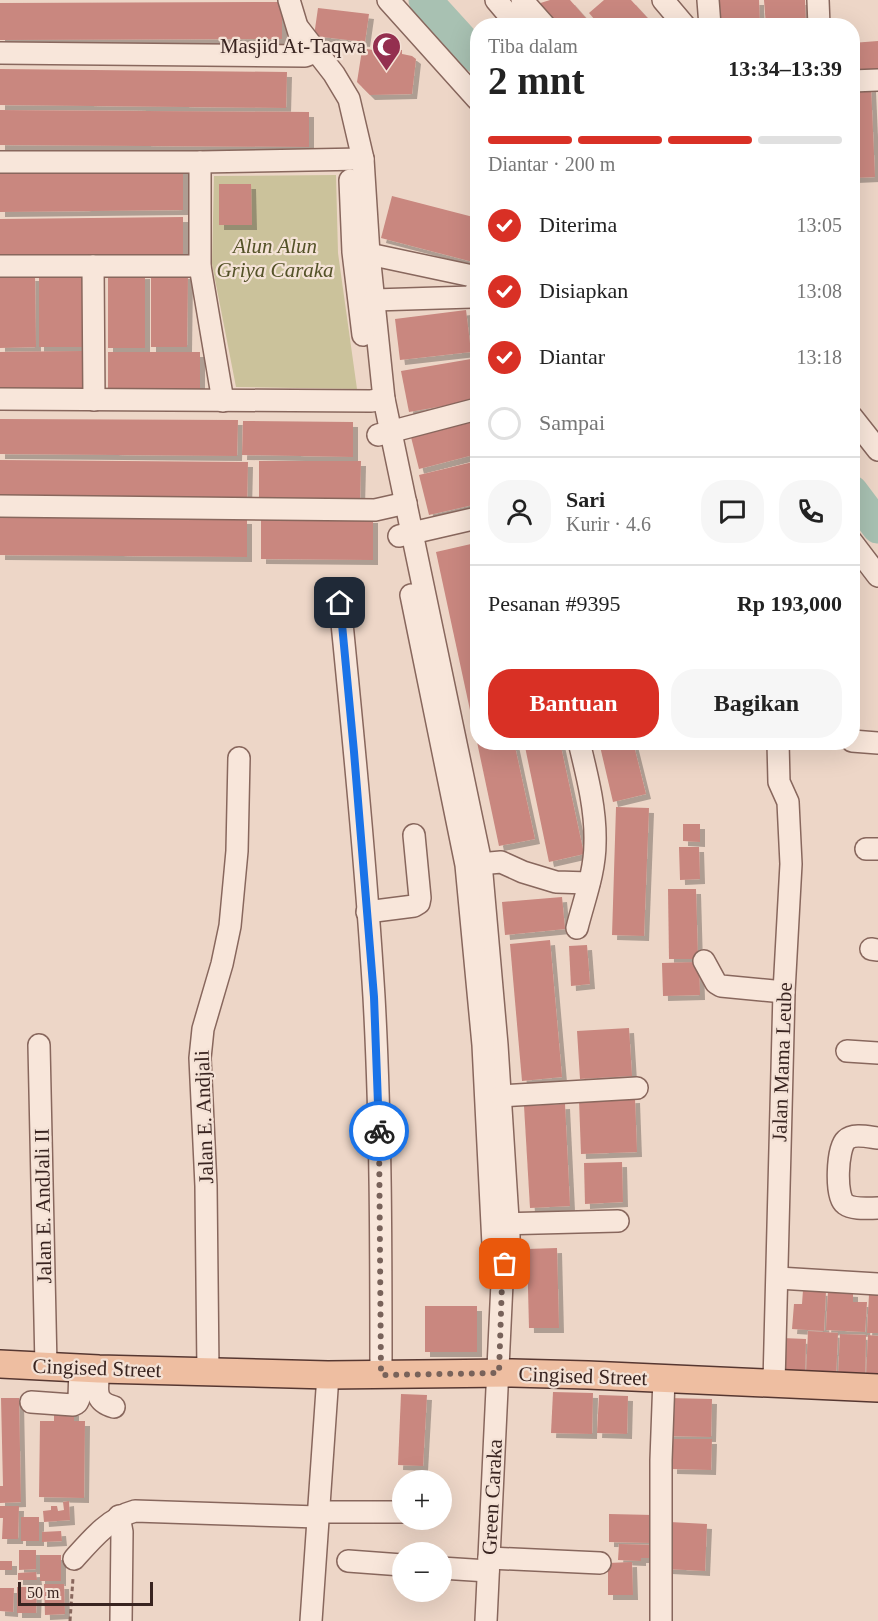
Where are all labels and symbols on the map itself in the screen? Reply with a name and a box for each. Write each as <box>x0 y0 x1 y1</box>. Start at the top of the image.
mosque icon: Masjid At-Taqwa <box>371 30 403 72</box>
place label: Masjid At-Taqwa <box>220 34 367 58</box>
park label: Alun Alun Griya Caraka <box>216 234 334 282</box>
pin <box>314 577 365 628</box>
street label: Jalan Mama Leube <box>767 982 797 1142</box>
street label: Jalan E. Andjali <box>190 1050 218 1184</box>
courier <box>349 1101 409 1161</box>
street label: Jalan E. AndJali II <box>30 1128 56 1284</box>
pin <box>479 1238 530 1289</box>
street label: Cingised Street <box>32 1354 162 1382</box>
street label: Cingised Street <box>518 1362 648 1390</box>
street label: Green Caraka <box>477 1438 507 1556</box>
scale bar <box>18 1579 153 1606</box>

